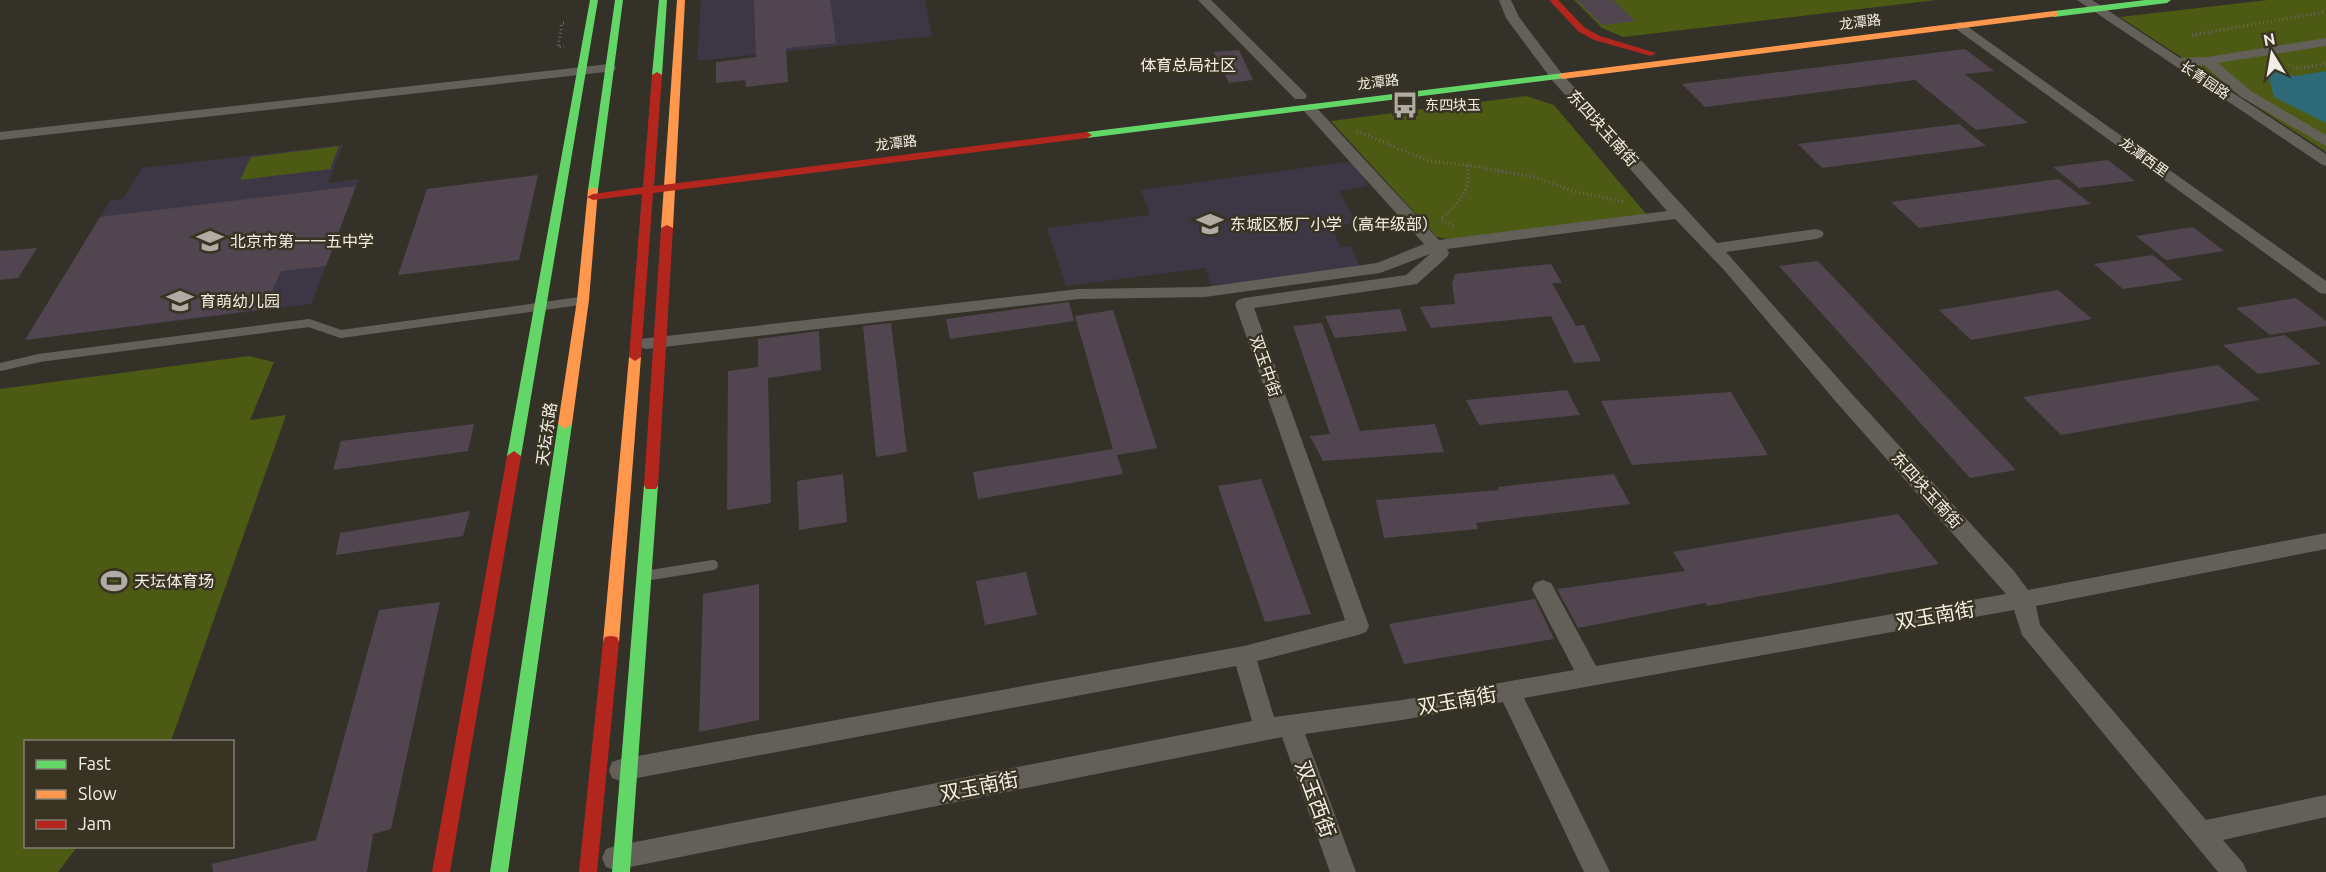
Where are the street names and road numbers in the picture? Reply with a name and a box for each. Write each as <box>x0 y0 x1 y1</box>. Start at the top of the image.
street label: 龙潭路 <box>1838 12 1882 32</box>
street label: 长青园路 <box>2177 58 2233 102</box>
street label: 龙潭路 <box>1356 72 1400 92</box>
street label: 东四块玉南街 <box>1564 86 1642 170</box>
street label: 龙潭路 <box>874 133 918 153</box>
street label: 龙潭西里 <box>2117 134 2171 180</box>
street label: 双玉中街 <box>1247 333 1285 399</box>
street label: 天坛东路 <box>533 401 559 467</box>
street label: 东四块玉南街 <box>1888 448 1966 532</box>
street label: 双玉南街 <box>1894 597 1976 633</box>
street label: 双玉南街 <box>1416 682 1498 718</box>
street label: 双玉西街 <box>1292 757 1340 841</box>
street label: 双玉南街 <box>938 767 1020 805</box>

